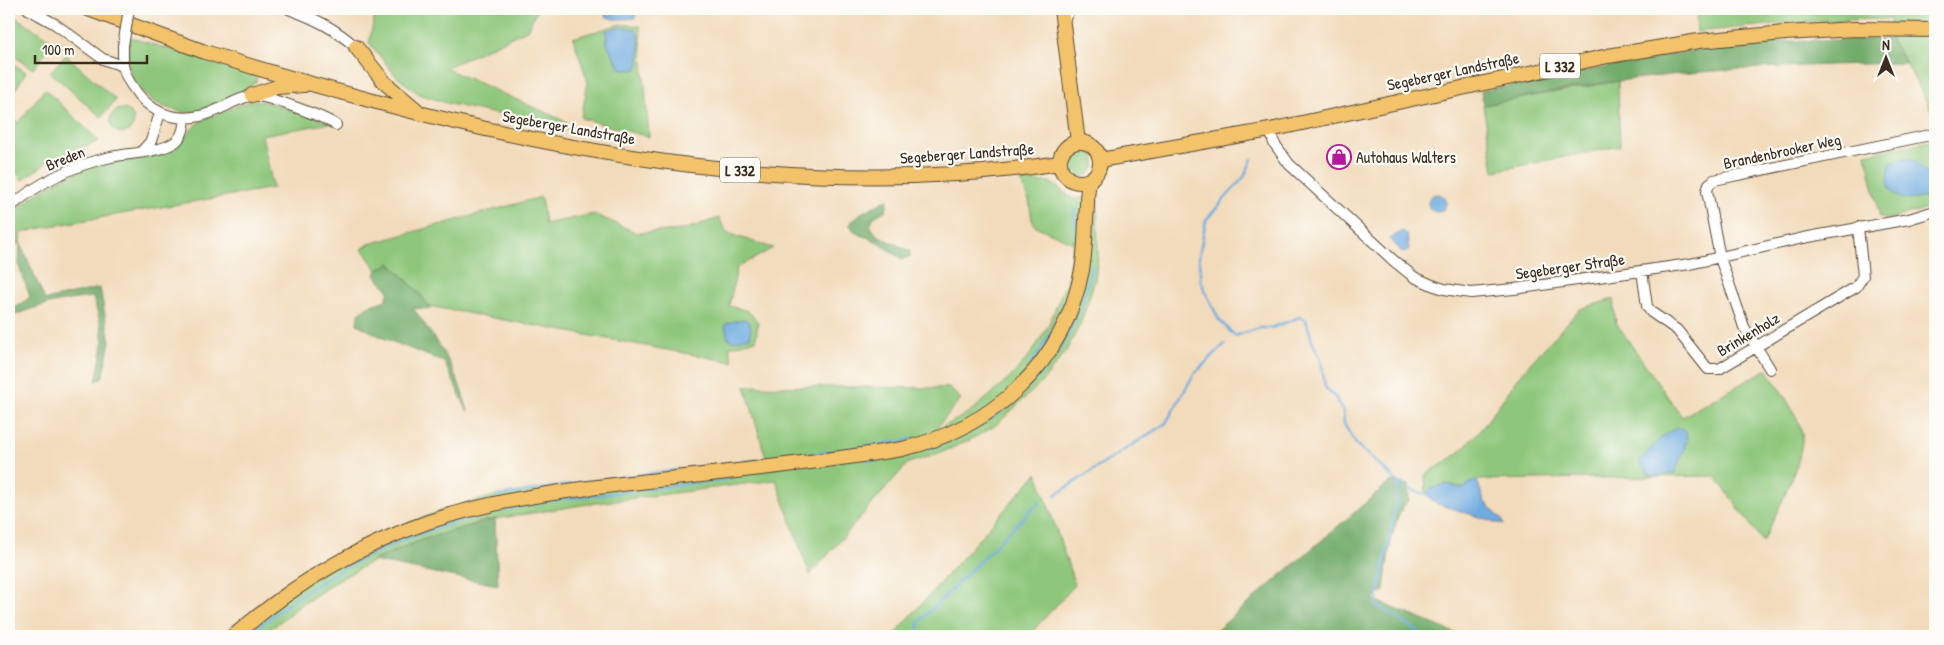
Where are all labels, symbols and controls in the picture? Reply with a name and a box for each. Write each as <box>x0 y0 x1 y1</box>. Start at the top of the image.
scale bar <box>35 32 148 64</box>
north arrow <box>1862 32 1912 82</box>
text: N <box>1882 35 1890 54</box>
text: 100 m <box>42 39 75 60</box>
street label: Segeberger Landstraße <box>1385 46 1522 96</box>
road number: L 332 <box>1540 54 1580 78</box>
street label: Segeberger Landstraße <box>501 105 638 150</box>
street label: Brandenbrooker Weg <box>1721 128 1843 174</box>
street label: Segeberger Landstraße <box>899 137 1035 169</box>
street label: Breden <box>42 140 88 176</box>
shop icon: Autohaus Walters <box>1326 144 1352 170</box>
place label: Autohaus Walters <box>1356 146 1456 168</box>
road number: L 332 <box>720 158 760 182</box>
street label: Segeberger Straße <box>1514 247 1627 285</box>
street label: Brinkenholz <box>1713 307 1784 361</box>

